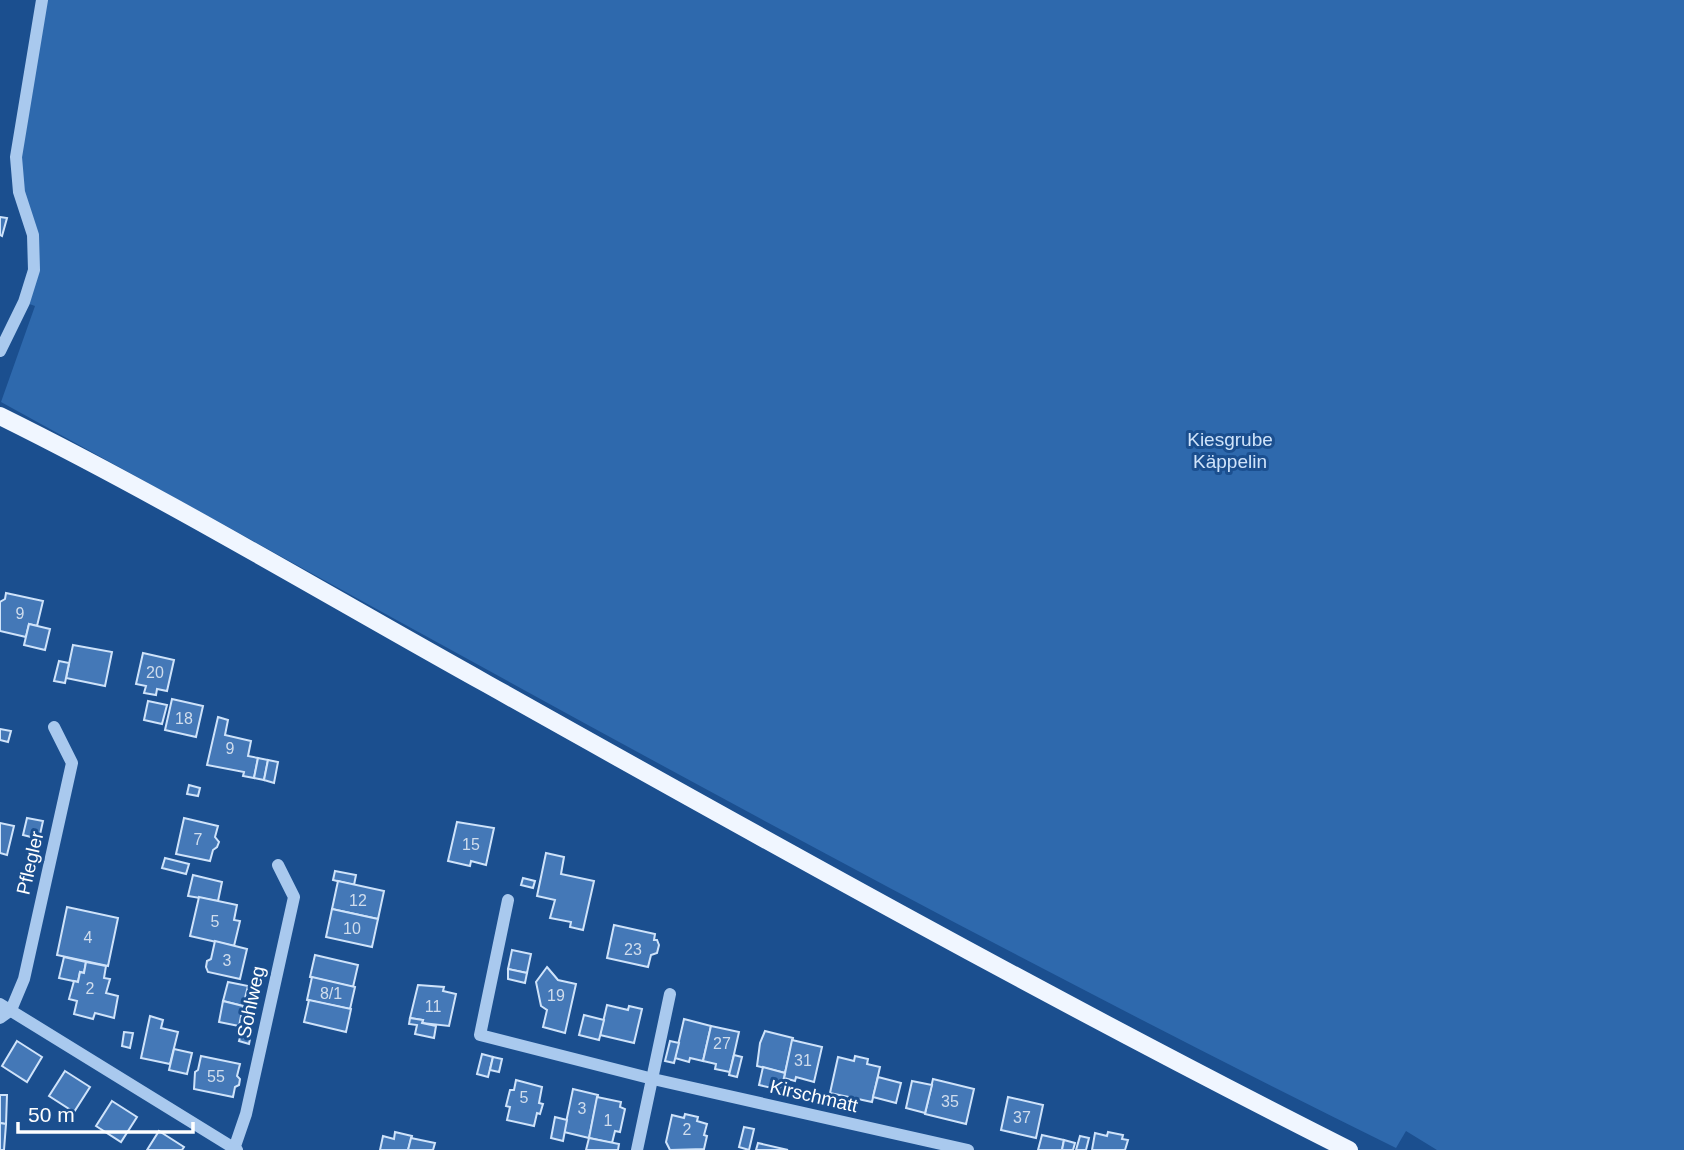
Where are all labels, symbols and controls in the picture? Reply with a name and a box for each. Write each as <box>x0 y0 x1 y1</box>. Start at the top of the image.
park label: Kiesgrube Käppelin <box>1187 429 1273 472</box>
house number: 9 <box>16 605 25 622</box>
house number: 20 <box>146 664 164 681</box>
house number: 18 <box>175 710 193 727</box>
house number: 9 <box>226 740 235 757</box>
street label: Pflegler <box>13 829 48 897</box>
house number: 7 <box>194 831 203 848</box>
house number: 15 <box>462 836 480 853</box>
house number: 12 <box>349 892 367 909</box>
house number: 5 <box>211 913 220 930</box>
house number: 10 <box>343 920 361 937</box>
house number: 4 <box>84 929 93 946</box>
house number: 23 <box>624 941 642 958</box>
house number: 3 <box>223 952 232 969</box>
street label: Sohlweg <box>233 964 269 1040</box>
house number: 2 <box>86 980 95 997</box>
house number: 8/1 <box>320 985 342 1002</box>
house number: 19 <box>547 987 565 1004</box>
house number: 11 <box>425 998 441 1015</box>
house number: 27 <box>713 1035 731 1052</box>
house number: 31 <box>794 1052 812 1069</box>
house number: 55 <box>207 1068 225 1085</box>
street label: Kirschmatt <box>768 1076 861 1116</box>
house number: 5 <box>520 1089 529 1106</box>
scale bar <box>18 1090 192 1134</box>
house number: 35 <box>941 1093 959 1110</box>
house number: 3 <box>578 1100 587 1117</box>
text: 50 m <box>28 1103 75 1126</box>
house number: 37 <box>1013 1109 1031 1126</box>
house number: 1 <box>604 1112 613 1129</box>
house number: 2 <box>683 1121 692 1138</box>

